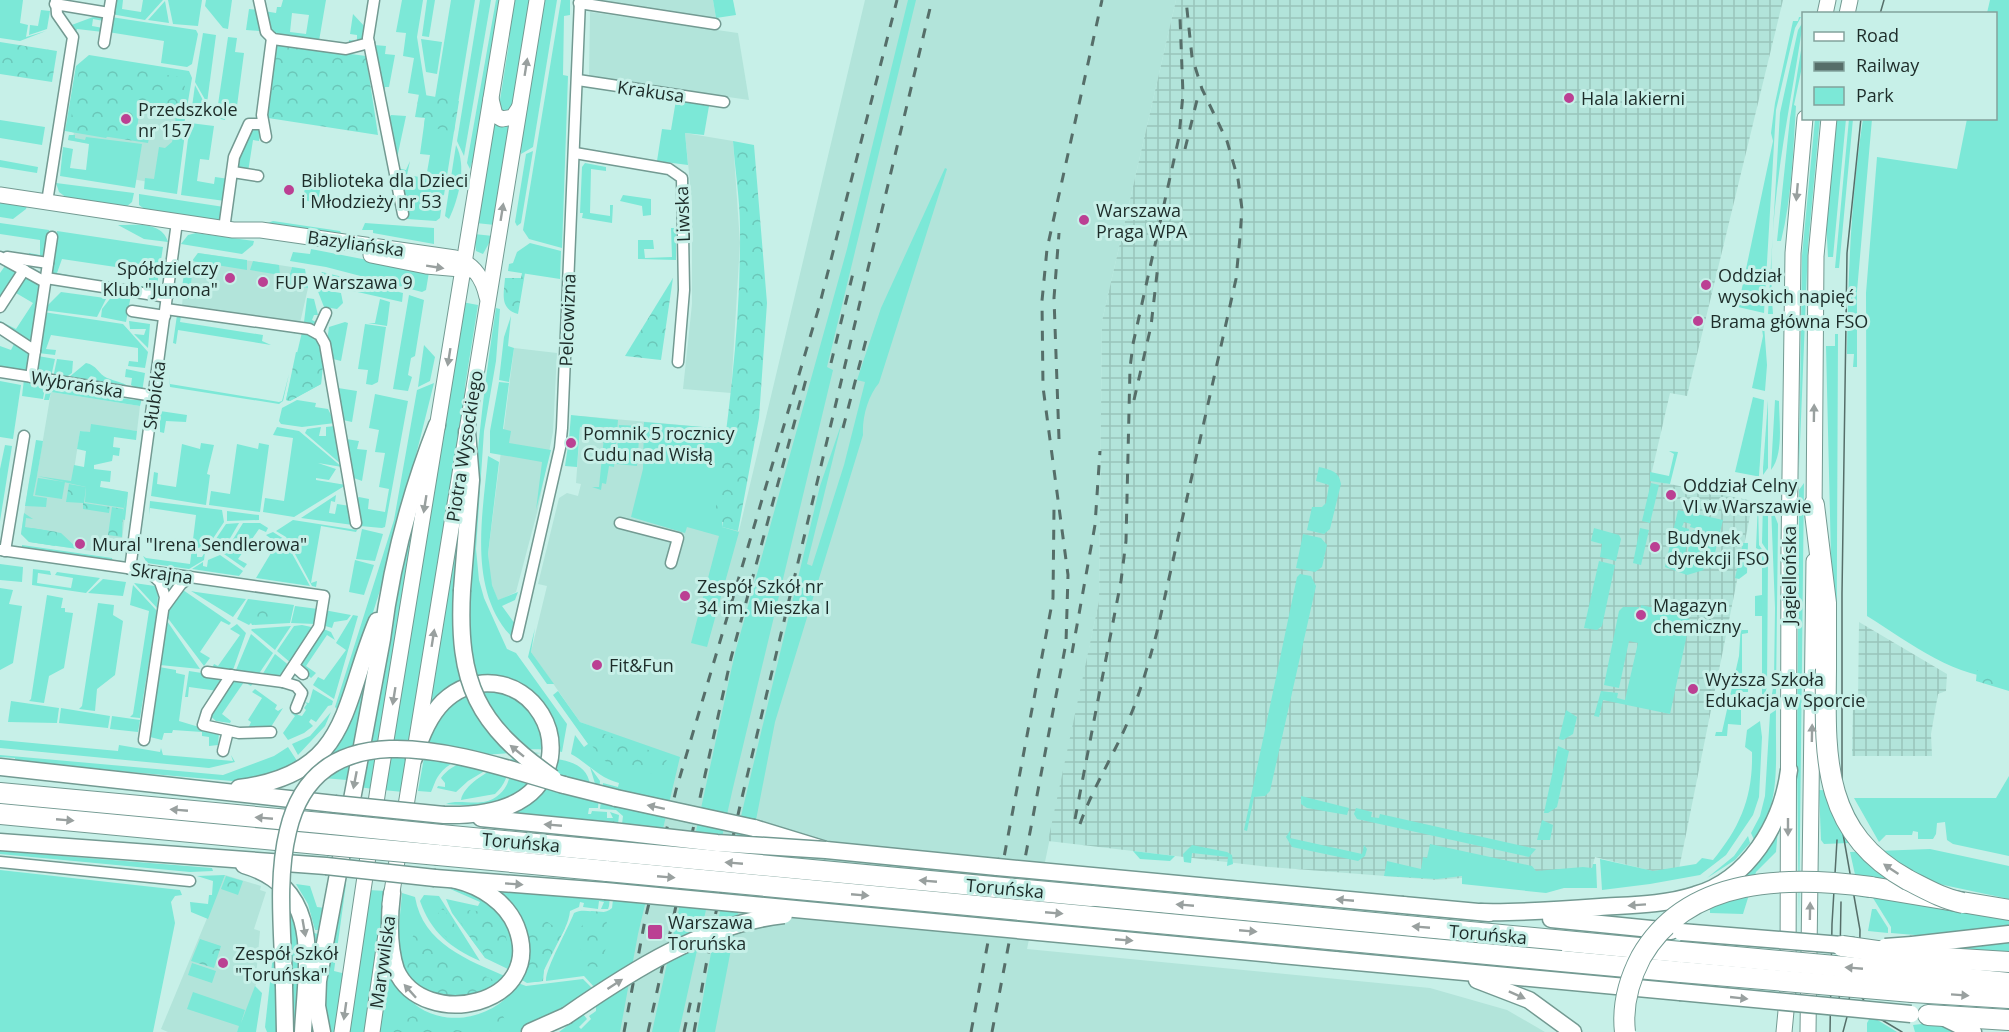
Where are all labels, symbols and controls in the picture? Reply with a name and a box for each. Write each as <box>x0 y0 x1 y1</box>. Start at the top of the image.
legend <box>1802 12 1997 120</box>
text: Road <box>1856 23 1899 47</box>
text: Railway <box>1856 53 1920 77</box>
one-way arrow <box>522 57 531 76</box>
street label: Krakusa <box>616 74 686 108</box>
text: Park <box>1856 83 1894 107</box>
place label: Hala lakierni <box>1581 86 1685 110</box>
marker: Hala lakierni <box>1562 91 1576 105</box>
place label: Przedszkole nr 157 <box>138 97 238 142</box>
marker: Przedszkole nr 157 <box>119 112 133 126</box>
place label: Biblioteka dla Dzieci i Młodzieży nr 53 <box>301 168 468 213</box>
one-way arrow <box>1793 182 1802 201</box>
marker: Biblioteka dla Dzieci i Młodzieży nr 53 <box>282 183 296 197</box>
street label: Liwska <box>669 186 695 242</box>
place label: Warszawa Praga WPA <box>1096 198 1188 243</box>
one-way arrow <box>498 203 507 222</box>
marker: Warszawa Praga WPA <box>1077 213 1091 227</box>
street label: Bazyliańska <box>306 224 406 262</box>
place label: Spółdzielczy Klub "Junona" <box>103 256 219 301</box>
one-way arrow <box>425 263 444 272</box>
place label: Oddział wysokich napięć <box>1718 263 1854 308</box>
place label: FUP Warszawa 9 <box>275 270 413 294</box>
marker: Spółdzielczy Klub "Junona" <box>223 271 237 285</box>
street label: Pelcowizna <box>553 273 581 367</box>
marker: FUP Warszawa 9 <box>256 275 270 289</box>
marker: Oddział wysokich napięć <box>1699 278 1713 292</box>
place label: Brama główna FSO <box>1710 309 1868 333</box>
marker: Brama główna FSO <box>1691 314 1705 328</box>
one-way arrow <box>444 347 453 366</box>
street label: Słubicka <box>137 359 171 431</box>
street label: Wybrańska <box>29 365 125 403</box>
street label: Piotra Wysockiego <box>440 369 488 523</box>
one-way arrow <box>1810 403 1819 422</box>
place label: Pomnik 5 rocznicy Cudu nad Wisłą <box>583 421 735 466</box>
marker: Pomnik 5 rocznicy Cudu nad Wisłą <box>564 436 578 450</box>
place label: Oddział Celny VI w Warszawie <box>1683 473 1812 518</box>
marker: Oddział Celny VI w Warszawie <box>1664 488 1678 502</box>
one-way arrow <box>420 494 429 513</box>
place label: Budynek dyrekcji FSO <box>1667 525 1770 570</box>
street label: Jagiellońska <box>1777 526 1801 626</box>
place label: Mural "Irena Sendlerowa" <box>92 532 307 556</box>
marker: Mural "Irena Sendlerowa" <box>73 537 87 551</box>
marker: Budynek dyrekcji FSO <box>1648 540 1662 554</box>
street label: Skrajna <box>129 557 195 589</box>
place label: Zespół Szkół nr 34 im. Mieszka I <box>697 574 830 619</box>
marker: Zespół Szkół nr 34 im. Mieszka I <box>678 589 692 603</box>
place label: Magazyn chemiczny <box>1653 593 1742 638</box>
marker: Magazyn chemiczny <box>1634 608 1648 622</box>
one-way arrow <box>429 629 438 648</box>
place label: Fit&Fun <box>609 653 674 677</box>
marker: Fit&Fun <box>590 658 604 672</box>
place label: Wyższa Szkoła Edukacja w Sporcie <box>1705 667 1865 712</box>
marker: Wyższa Szkoła Edukacja w Sporcie <box>1686 682 1700 696</box>
one-way arrow <box>389 687 398 706</box>
one-way arrow <box>1807 723 1817 742</box>
one-way arrow <box>509 744 525 757</box>
one-way arrow <box>350 771 359 790</box>
one-way arrow <box>646 802 665 811</box>
one-way arrow <box>170 805 189 815</box>
one-way arrow <box>254 813 273 823</box>
one-way arrow <box>55 815 74 825</box>
one-way arrow <box>1784 817 1793 836</box>
one-way arrow <box>544 820 563 830</box>
street label: Toruńska <box>481 827 561 857</box>
one-way arrow <box>725 858 744 868</box>
one-way arrow <box>1883 864 1900 875</box>
one-way arrow <box>656 872 675 882</box>
street label: Toruńska <box>965 873 1045 903</box>
one-way arrow <box>919 876 938 886</box>
one-way arrow <box>505 879 524 889</box>
one-way arrow <box>850 890 869 900</box>
one-way arrow <box>1335 895 1354 905</box>
one-way arrow <box>1176 900 1195 910</box>
one-way arrow <box>1627 900 1646 909</box>
one-way arrow <box>1805 901 1815 920</box>
one-way arrow <box>1044 908 1063 918</box>
place label: Warszawa Toruńska <box>668 910 753 955</box>
street label: Marywilska <box>364 914 400 1010</box>
one-way arrow <box>300 919 309 938</box>
street label: Toruńska <box>1448 919 1528 949</box>
one-way arrow <box>1412 922 1431 932</box>
marker: Warszawa Toruńska <box>646 923 664 941</box>
one-way arrow <box>1239 926 1258 936</box>
one-way arrow <box>1115 935 1134 945</box>
place label: Zespół Szkół "Toruńska" <box>235 941 339 986</box>
marker: Zespół Szkół "Toruńska" <box>216 956 230 970</box>
one-way arrow <box>1844 963 1863 973</box>
one-way arrow <box>607 978 623 990</box>
one-way arrow <box>403 984 417 999</box>
one-way arrow <box>1509 990 1526 999</box>
one-way arrow <box>1951 990 1970 1000</box>
one-way arrow <box>1729 993 1748 1003</box>
one-way arrow <box>341 1002 350 1021</box>

